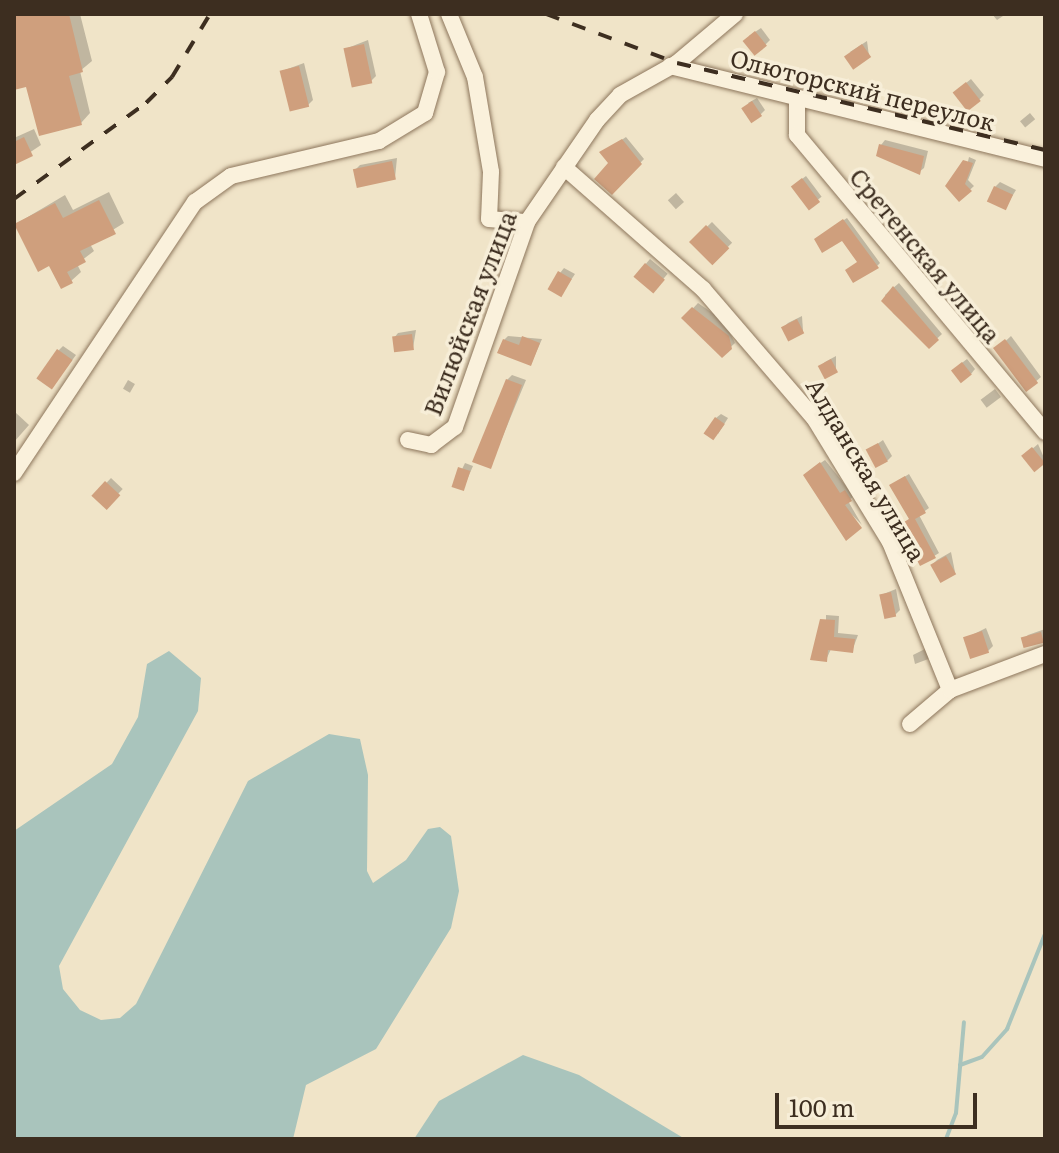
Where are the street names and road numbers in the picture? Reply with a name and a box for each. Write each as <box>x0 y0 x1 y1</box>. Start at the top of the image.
street label: Олюторский переулок <box>728 42 998 136</box>
street label: Сретенская улица <box>845 162 1007 348</box>
street label: Вилюйская улица <box>417 207 521 419</box>
street label: Алданская улица <box>801 372 933 566</box>

